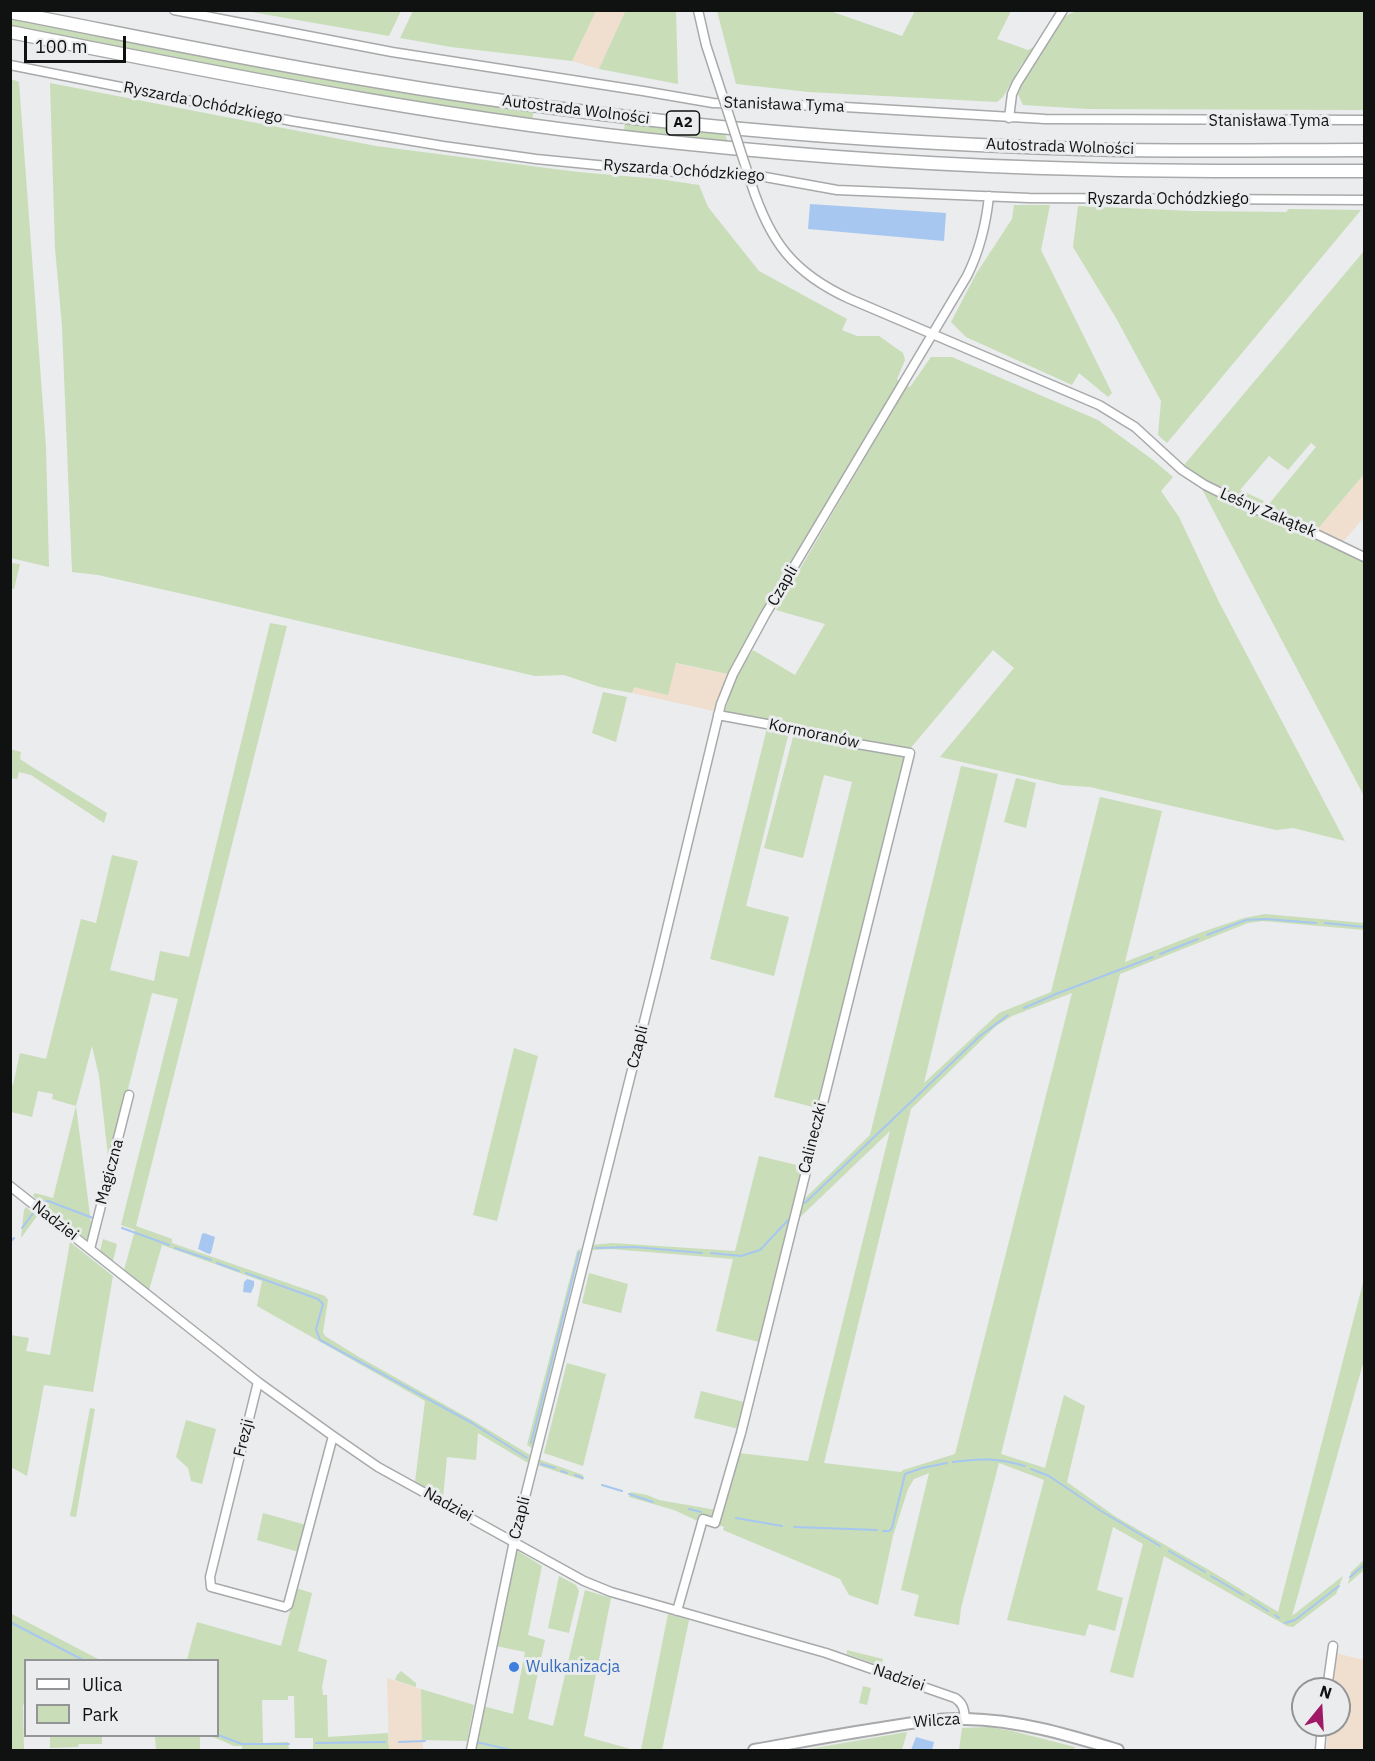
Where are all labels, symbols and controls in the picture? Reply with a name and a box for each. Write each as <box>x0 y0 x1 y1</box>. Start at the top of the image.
scale bar <box>27 24 129 62</box>
text: 100 m <box>35 35 87 58</box>
street label: Ryszarda Ochódzkiego <box>122 78 284 128</box>
street label: Autostrada Wolności <box>501 91 651 129</box>
street label: Stanisława Tyma <box>723 93 845 117</box>
road number: A2 <box>666 111 700 135</box>
street label: Stanisława Tyma <box>1209 111 1329 131</box>
street label: Autostrada Wolności <box>986 135 1134 159</box>
street label: Ryszarda Ochódzkiego <box>603 156 765 186</box>
street label: Ryszarda Ochódzkiego <box>1087 189 1249 209</box>
street label: Leśny Zakątek <box>1217 484 1319 542</box>
street label: Czapli <box>764 562 802 610</box>
street label: Kormoranów <box>767 715 861 753</box>
street label: Czapli <box>623 1024 653 1070</box>
street label: Calineczki <box>795 1100 831 1176</box>
street label: Magiczna <box>92 1137 128 1207</box>
street label: Nadziei <box>28 1197 82 1245</box>
street label: Frezji <box>230 1417 258 1459</box>
street label: Nadziei <box>420 1484 476 1526</box>
street label: Czapli <box>505 1495 535 1541</box>
place label: Wulkanizacja <box>526 1657 620 1677</box>
legend <box>24 1659 219 1737</box>
marker: Wulkanizacja <box>507 1660 521 1674</box>
street label: Nadziei <box>871 1660 927 1696</box>
text: Ulica <box>82 1673 122 1696</box>
north arrow <box>1291 1677 1351 1737</box>
text: N <box>1317 1680 1335 1703</box>
text: Park <box>82 1703 118 1726</box>
street label: Wilcza <box>913 1710 961 1732</box>

